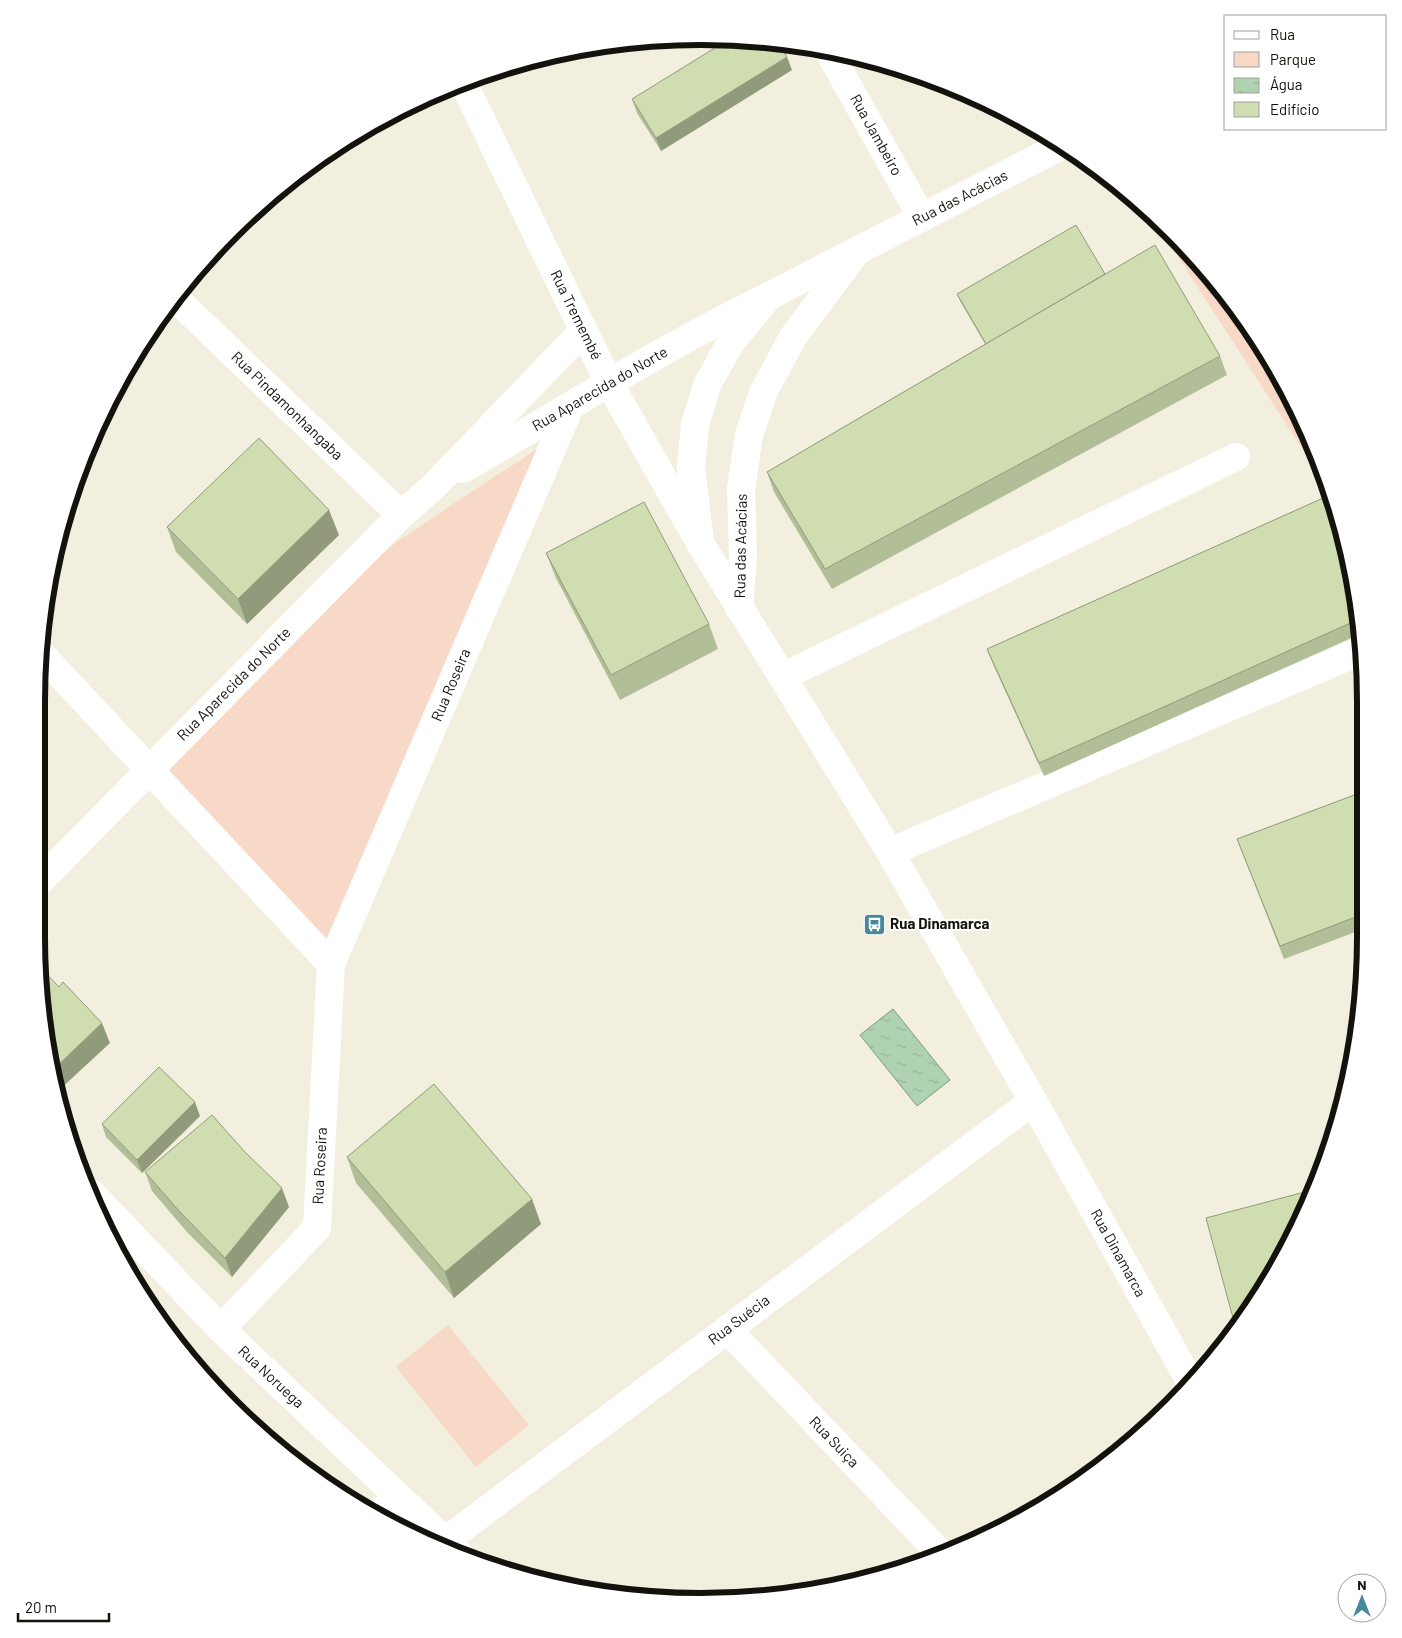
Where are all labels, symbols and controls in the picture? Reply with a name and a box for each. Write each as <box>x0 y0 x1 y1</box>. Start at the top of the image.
legend <box>1224 15 1387 130</box>
text: Rua <box>1270 25 1295 43</box>
text: Parque <box>1270 50 1316 68</box>
text: Água <box>1270 75 1303 93</box>
street label: Rua Jambeiro <box>847 91 907 178</box>
text: Edifício <box>1270 100 1319 118</box>
street label: Rua das Acácias <box>909 165 1010 229</box>
street label: Rua Tremembé <box>547 267 606 362</box>
street label: Rua Aparecida do Norte <box>529 342 670 434</box>
street label: Rua Pindamonhangaba <box>228 347 347 463</box>
street label: Rua das Acácias <box>730 493 750 598</box>
street label: Rua Aparecida do Norte <box>173 623 294 744</box>
street label: Rua Roseira <box>427 646 473 724</box>
bus stop icon: Rua Dinamarca <box>862 912 886 936</box>
place label: Rua Dinamarca <box>890 914 990 932</box>
street label: Rua Roseira <box>308 1127 330 1205</box>
street label: Rua Dinamarca <box>1087 1205 1150 1300</box>
street label: Rua Suécia <box>704 1290 773 1348</box>
street label: Rua Noruega <box>235 1341 308 1411</box>
street label: Rua Suiça <box>806 1412 863 1471</box>
north arrow <box>1337 1573 1387 1623</box>
text: N <box>1357 1576 1367 1593</box>
scale bar <box>18 1590 109 1622</box>
text: 20 m <box>25 1598 57 1616</box>

